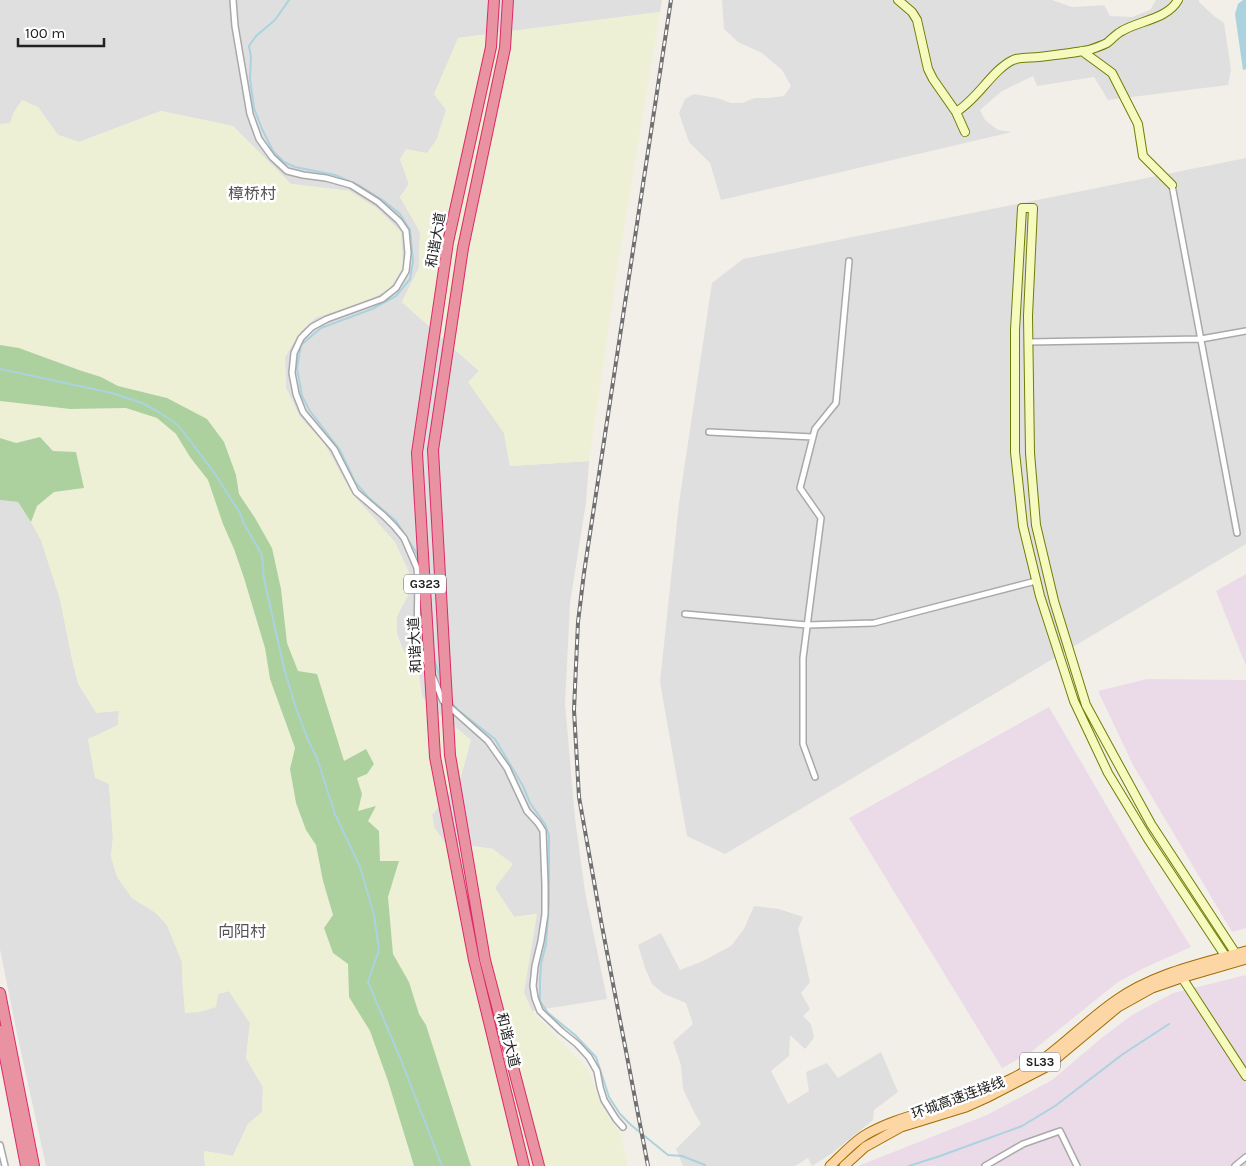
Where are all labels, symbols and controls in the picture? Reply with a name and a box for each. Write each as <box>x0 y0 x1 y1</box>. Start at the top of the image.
scale bar <box>18 15 104 47</box>
text: 100 m <box>25 24 65 42</box>
district label: 樟桥村 <box>228 184 276 203</box>
street label: 和谐大道 <box>423 211 449 269</box>
road number: G323 <box>404 574 446 594</box>
street label: 和谐大道 <box>405 617 425 673</box>
district label: 向阳村 <box>218 922 266 941</box>
street label: 和谐大道 <box>493 1011 523 1069</box>
road number: SL33 <box>1020 1052 1060 1072</box>
street label: 环城高速连接线 <box>909 1073 1007 1123</box>

